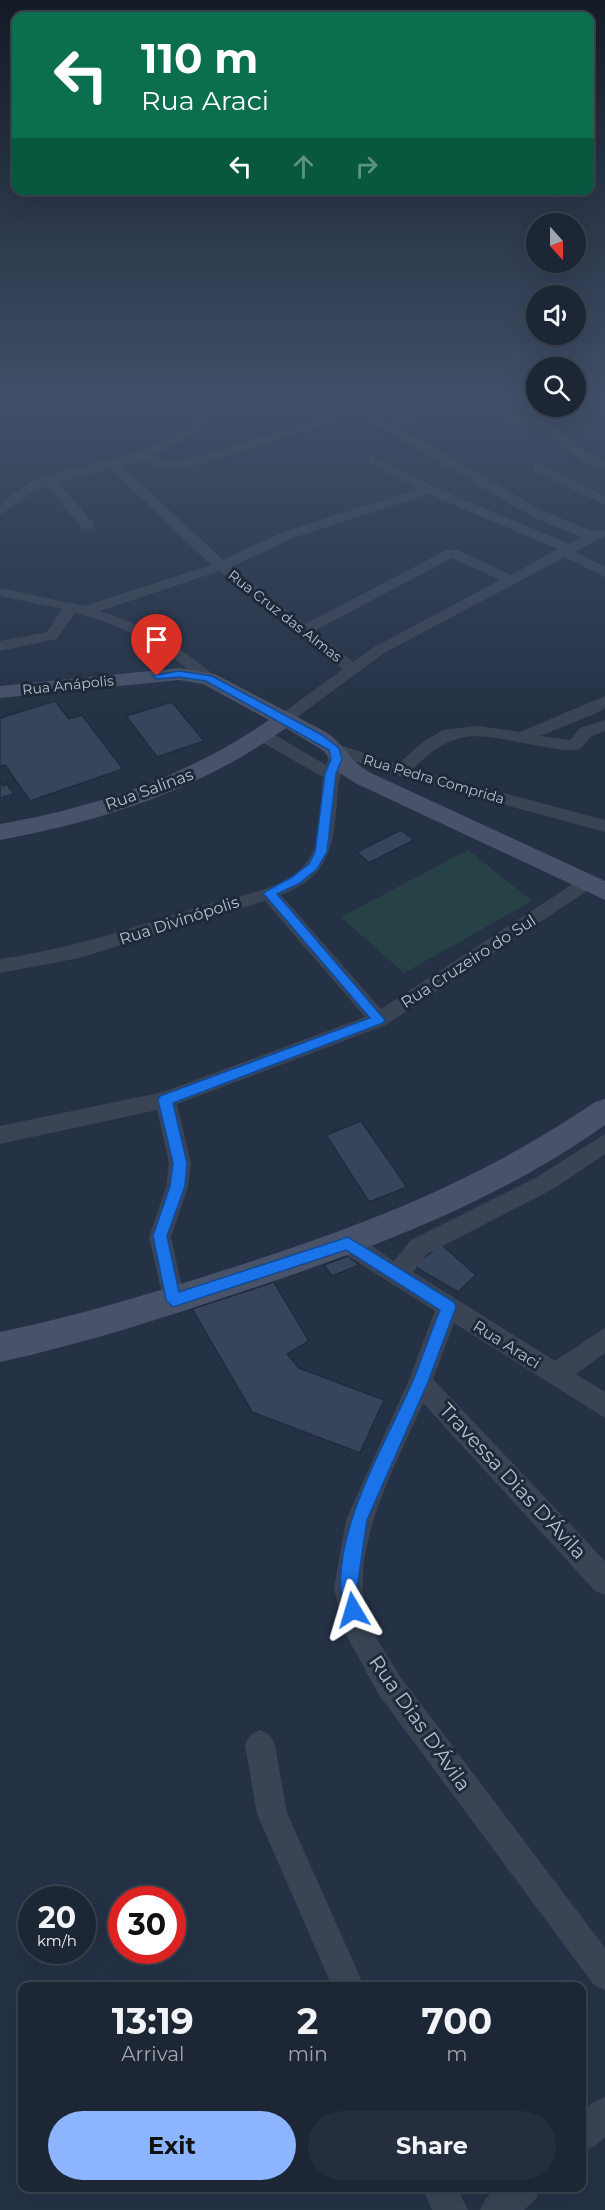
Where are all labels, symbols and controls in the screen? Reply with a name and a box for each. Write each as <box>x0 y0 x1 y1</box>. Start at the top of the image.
text: 110 m <box>141 32 258 84</box>
icon: left <box>42 36 120 114</box>
text: Rua Araci <box>141 84 269 117</box>
icon: left <box>224 150 257 183</box>
icon: ahead <box>287 150 320 183</box>
icon: right <box>350 150 383 183</box>
north arrow <box>526 213 586 273</box>
map controls <box>526 213 586 417</box>
button: sound <box>526 285 586 345</box>
button: search <box>526 357 586 417</box>
street label: Rua Cruz das Almas <box>225 566 346 666</box>
pin <box>131 614 182 676</box>
icon: arrive <box>140 623 173 656</box>
street label: Rua Anápolis <box>21 671 115 699</box>
street label: Rua Pedra Comprida <box>361 750 507 808</box>
street label: Rua Salinas <box>103 765 196 814</box>
street label: Rua Divinópolis <box>117 892 242 949</box>
street label: Rua Cruzeiro do Sul <box>397 911 539 1012</box>
street label: Rua Araci <box>470 1316 544 1373</box>
street label: Travessa Dias D'Ávila <box>435 1398 591 1564</box>
position arrow <box>321 1578 385 1642</box>
street label: Rua Dias D'Ávila <box>364 1651 476 1795</box>
speed limit sign: 30 <box>108 1886 186 1964</box>
text: 20 <box>38 1899 76 1936</box>
text: km/h <box>37 1931 77 1950</box>
text: 13:19 <box>112 1999 194 2043</box>
text: 2 <box>297 1999 318 2043</box>
text: 700 <box>422 1999 492 2043</box>
text: Arrival <box>121 2042 184 2066</box>
text: min <box>288 2042 328 2066</box>
text: m <box>446 2042 467 2066</box>
button: Exit <box>48 2111 296 2180</box>
button: Share <box>308 2111 556 2180</box>

